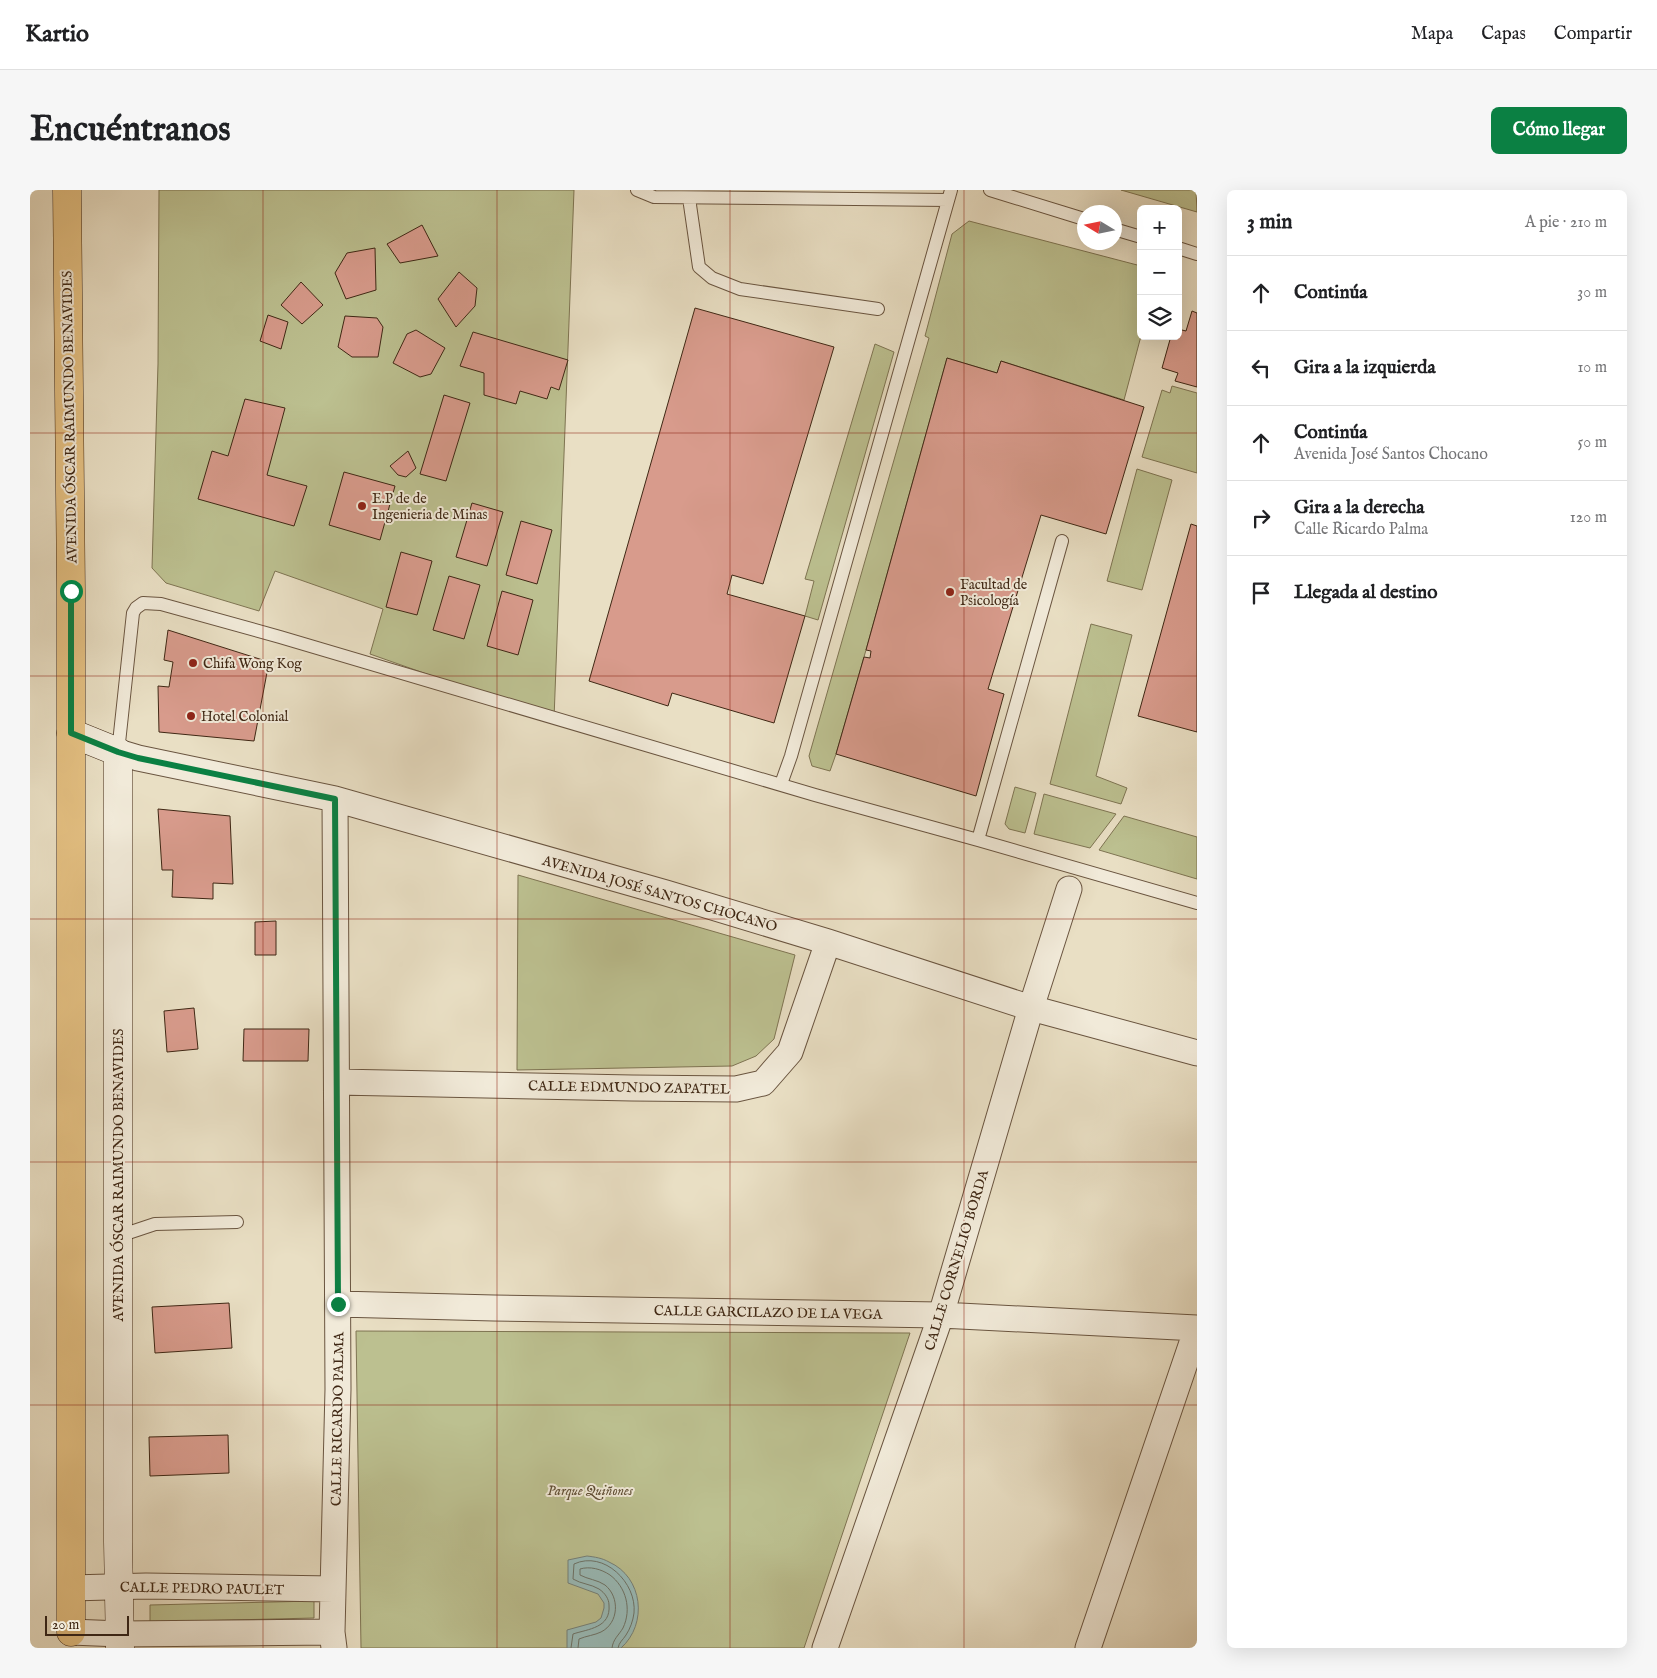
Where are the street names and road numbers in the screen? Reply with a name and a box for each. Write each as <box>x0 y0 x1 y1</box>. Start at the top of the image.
street label: AVENIDA ÓSCAR RAIMUNDO BENAVIDES <box>57 270 82 565</box>
street label: AVENIDA JOSÉ SANTOS CHOCANO <box>539 851 780 936</box>
street label: AVENIDA ÓSCAR RAIMUNDO BENAVIDES <box>109 1029 128 1322</box>
street label: CALLE EDMUNDO ZAPATEL <box>528 1077 730 1099</box>
street label: CALLE CORNELIO BORDA <box>921 1167 993 1353</box>
street label: CALLE GARCILAZO DE LA VEGA <box>654 1302 883 1324</box>
street label: CALLE RICARDO PALMA <box>327 1331 349 1506</box>
street label: CALLE PEDRO PAULET <box>120 1579 285 1599</box>

